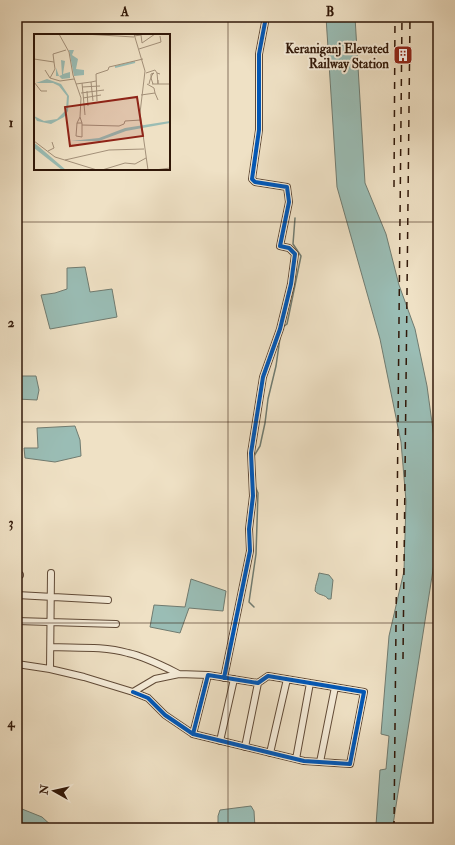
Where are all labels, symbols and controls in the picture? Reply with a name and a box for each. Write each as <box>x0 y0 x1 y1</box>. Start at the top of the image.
text: A <box>120 4 130 20</box>
text: B <box>326 4 334 20</box>
inset map <box>34 34 170 170</box>
place label: Keraniganj Elevated Railway Station <box>285 41 390 73</box>
building icon: Keraniganj Elevated Railway Station <box>392 44 414 66</box>
text: 1 <box>9 115 14 131</box>
text: 2 <box>8 315 15 331</box>
text: 3 <box>9 515 14 531</box>
text: 4 <box>6 715 15 731</box>
north arrow <box>34 771 74 811</box>
text: N <box>37 783 52 796</box>

